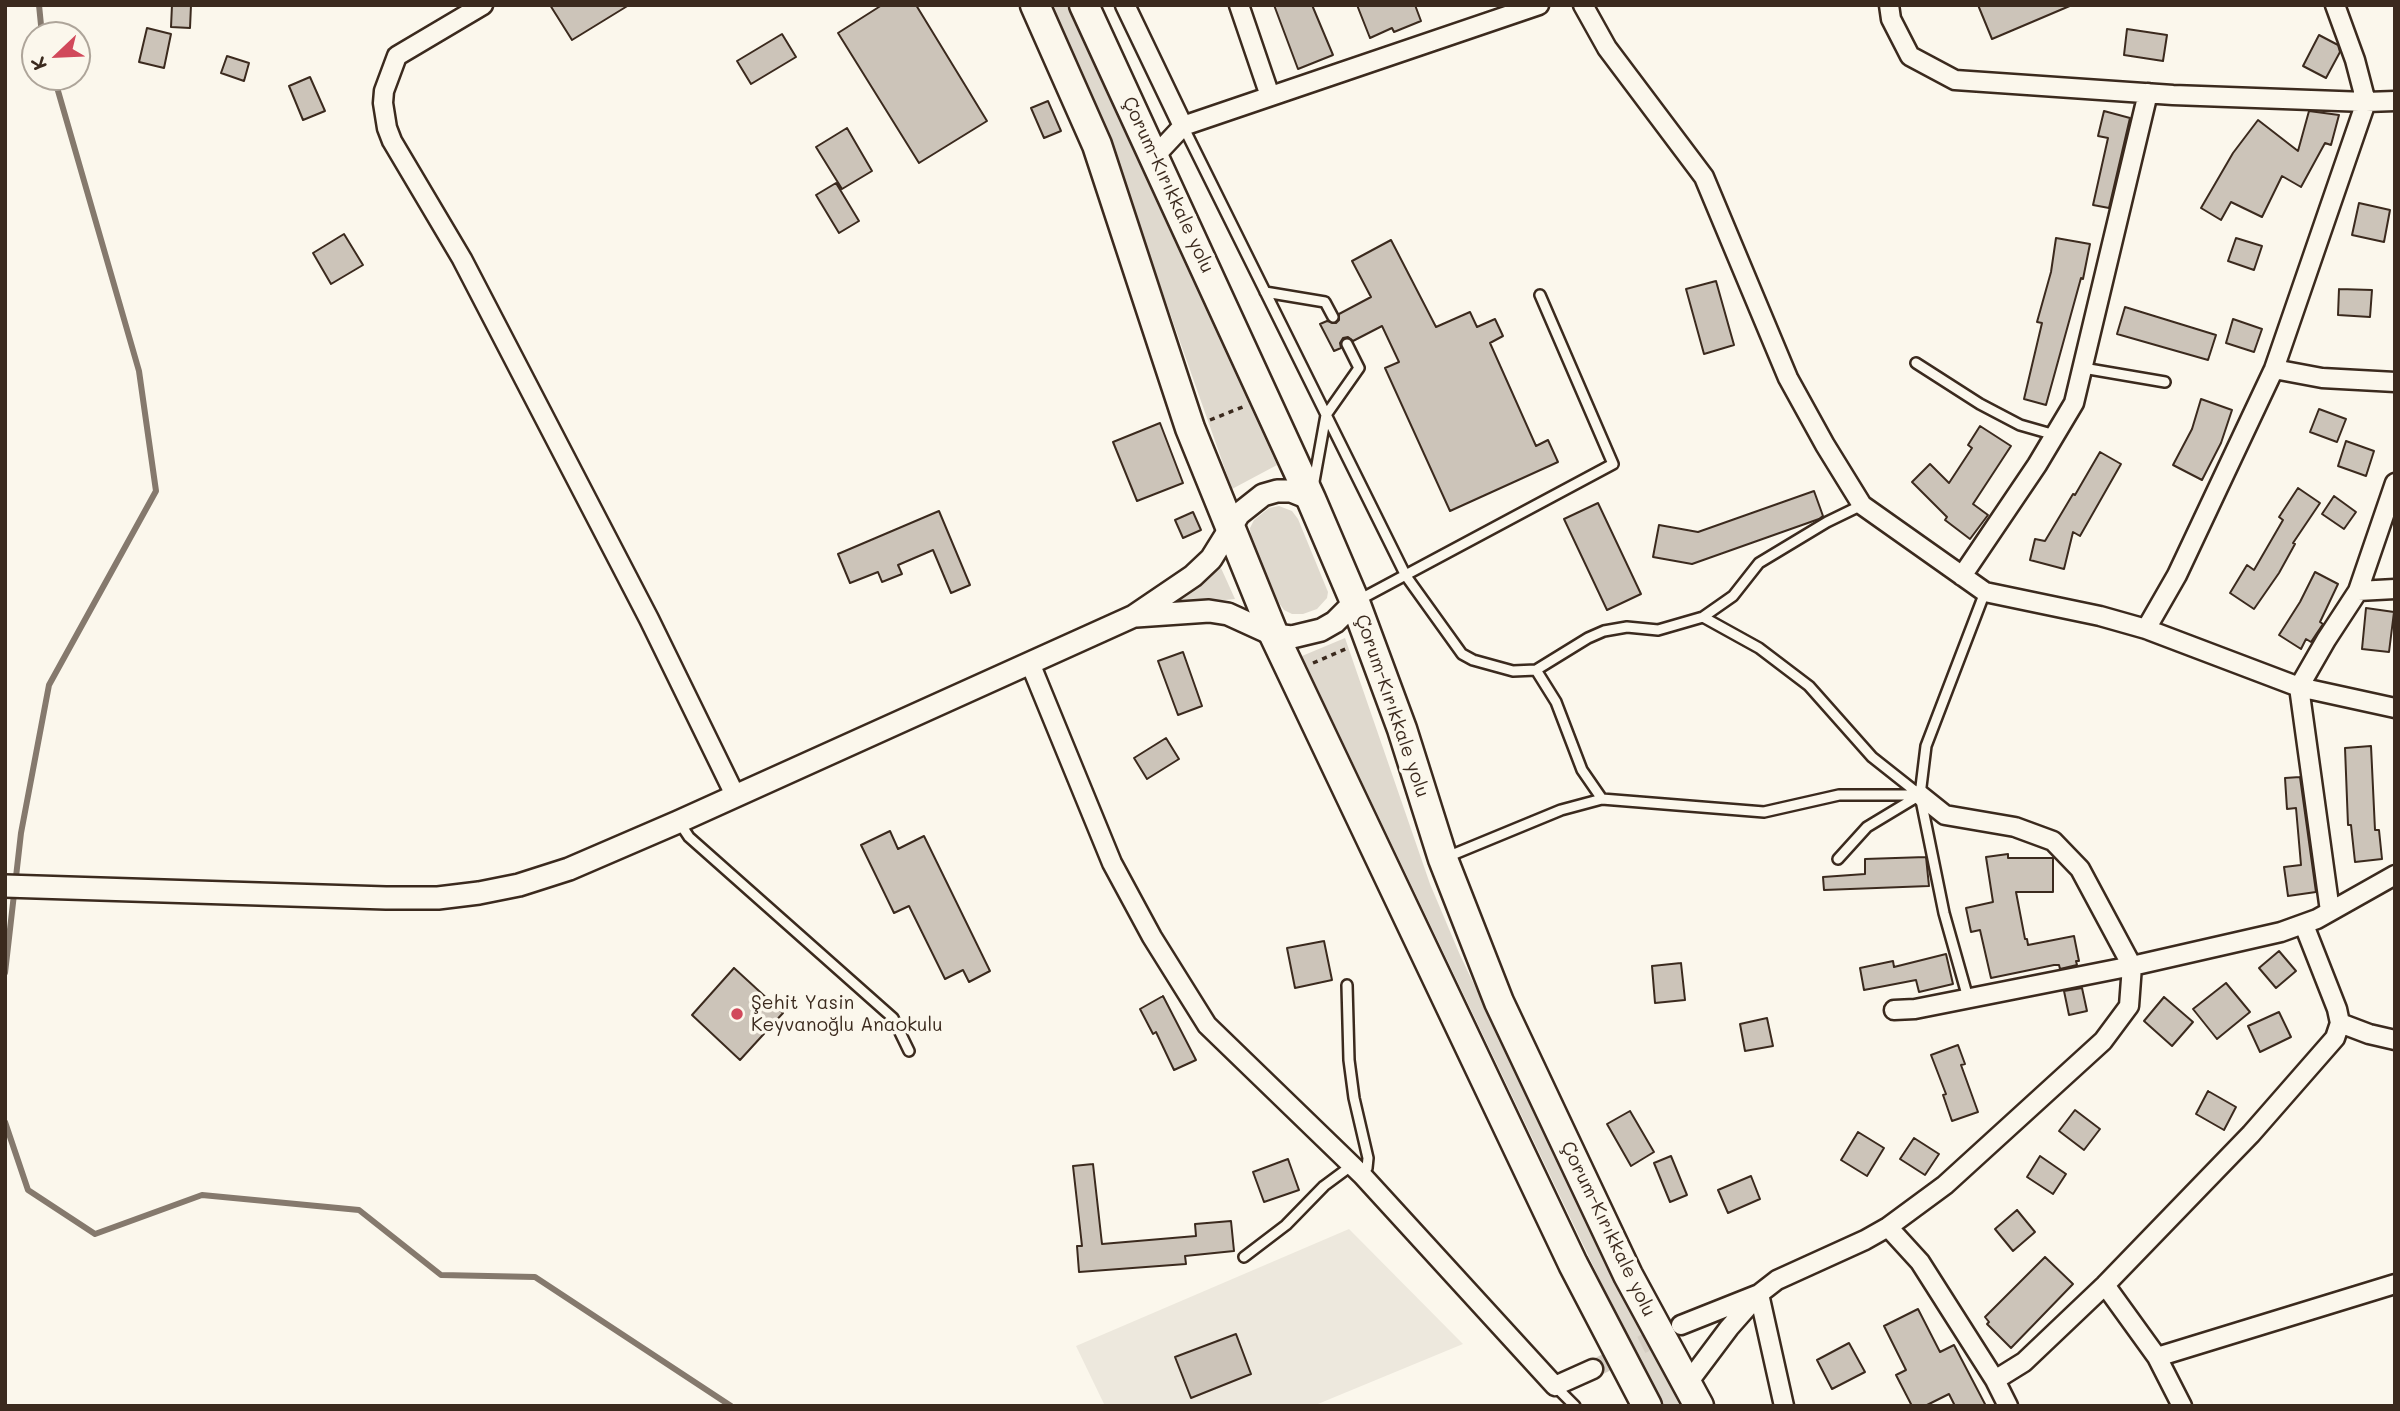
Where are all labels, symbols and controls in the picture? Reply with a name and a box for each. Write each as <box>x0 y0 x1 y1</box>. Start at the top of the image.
north arrow <box>21 21 91 91</box>
text: K <box>24 53 52 74</box>
street label: Çorum-Kırıkkale yolu <box>1117 93 1219 277</box>
street label: Çorum-Kırıkkale yolu <box>1350 612 1434 800</box>
place label: Şehit Yasin Keyvanoğlu Anaokulu <box>751 992 943 1036</box>
marker: Şehit Yasin Keyvanoğlu Anaokulu <box>729 1006 745 1022</box>
street label: Çorum-Kırıkkale yolu <box>1556 1138 1660 1320</box>

